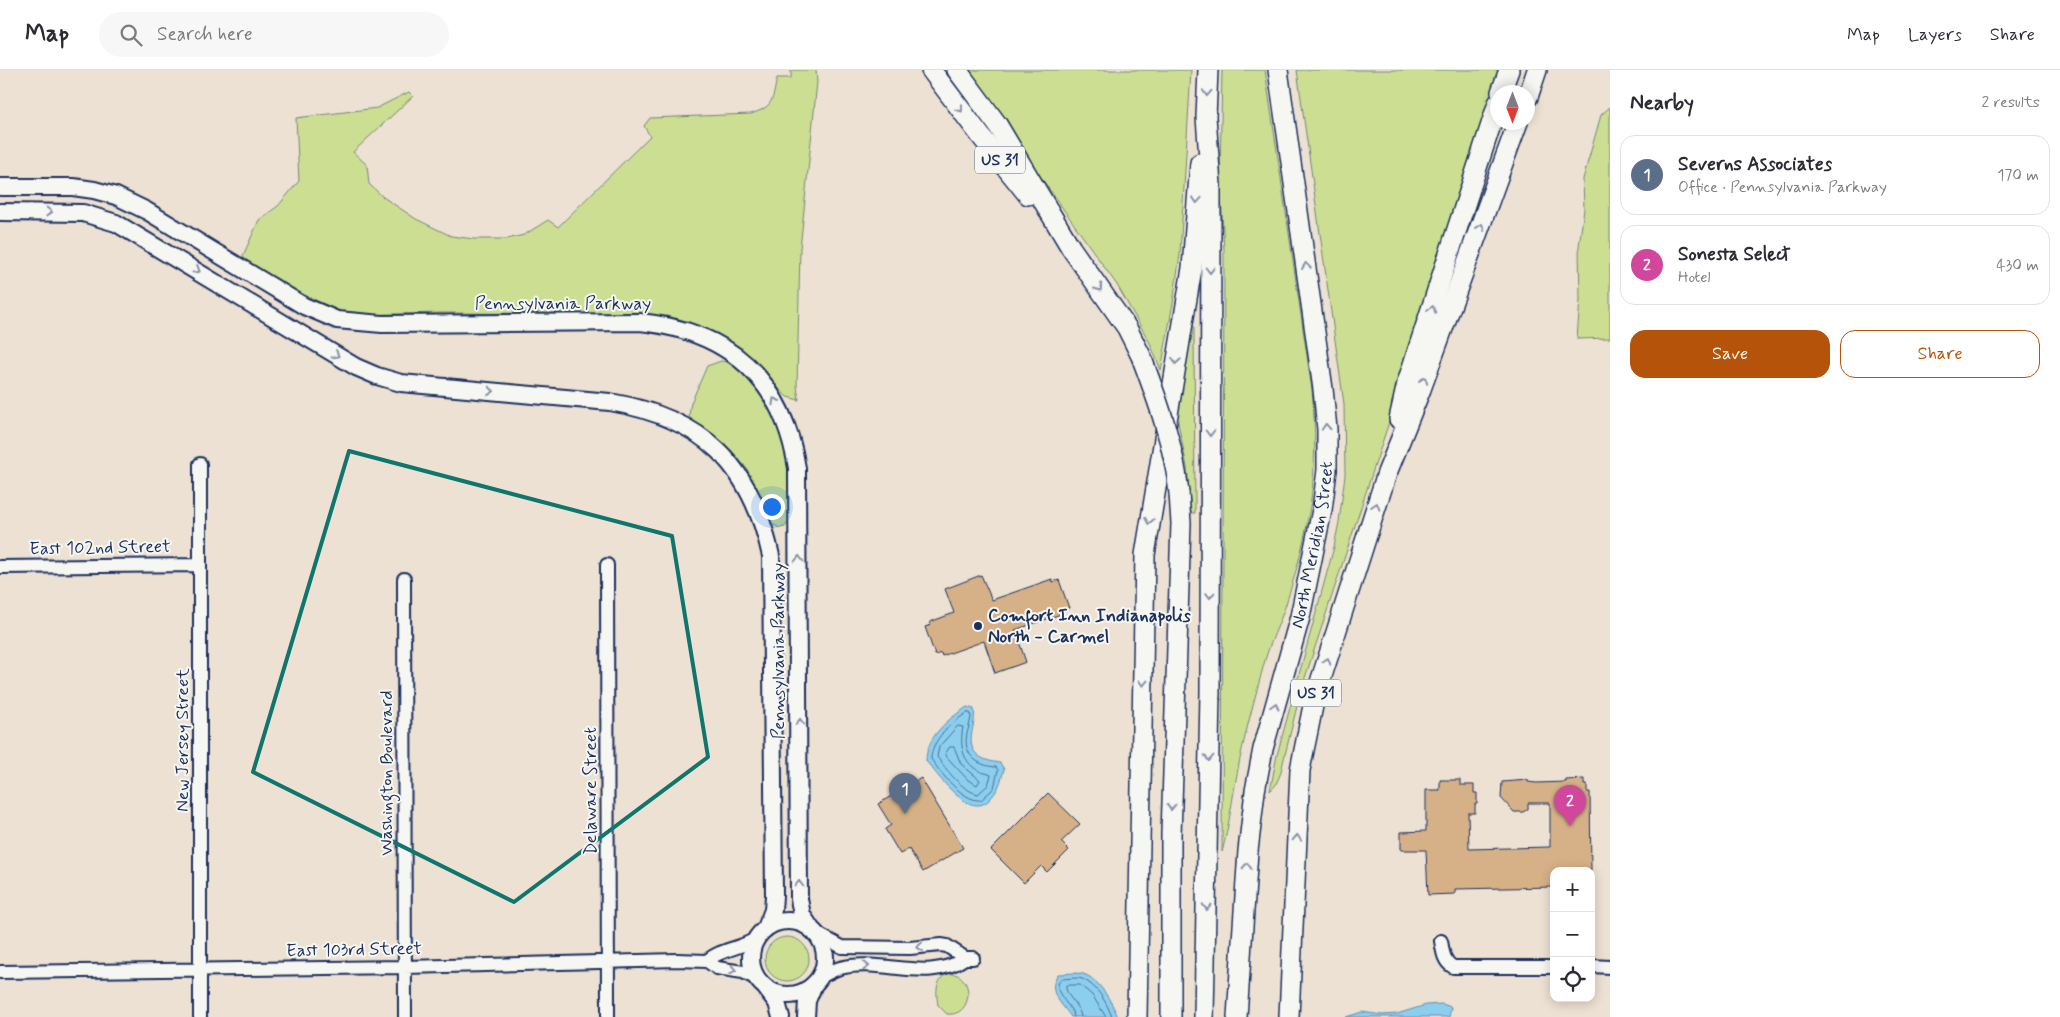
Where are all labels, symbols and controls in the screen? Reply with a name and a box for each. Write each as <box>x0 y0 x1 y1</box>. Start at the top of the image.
search box <box>99 12 449 57</box>
text: Map <box>25 19 69 50</box>
icon: search <box>117 21 145 49</box>
text: Search here <box>157 22 253 47</box>
text: Map <box>1847 23 1880 47</box>
text: Layers <box>1908 23 1962 47</box>
text: Share <box>1990 23 2035 47</box>
north arrow <box>1490 85 1535 130</box>
text: Nearby <box>1630 89 1694 117</box>
one-way arrow <box>1202 90 1212 98</box>
text: 2 results <box>1982 92 2040 113</box>
one-way arrow <box>954 103 963 113</box>
road number: US 31 <box>975 146 1025 174</box>
text: Severns Associates <box>1678 152 1832 177</box>
text: 1 <box>1643 165 1651 186</box>
text: 170 m <box>1997 165 2039 186</box>
text: Office · Pennsylvania Parkway <box>1678 177 1887 198</box>
one-way arrow <box>1191 196 1202 204</box>
one-way arrow <box>45 207 53 217</box>
one-way arrow <box>1475 223 1485 232</box>
text: Sonesta Select <box>1678 242 1790 267</box>
text: 2 <box>1643 255 1651 276</box>
text: 430 m <box>1996 255 2039 276</box>
one-way arrow <box>1301 262 1312 270</box>
one-way arrow <box>191 264 200 274</box>
one-way arrow <box>1205 266 1215 274</box>
text: Hotel <box>1678 267 1711 288</box>
one-way arrow <box>1093 282 1102 292</box>
street label: Pennsylvania Parkway <box>475 292 651 316</box>
one-way arrow <box>1427 305 1437 313</box>
button: Save <box>1630 330 1830 378</box>
button: Share <box>1840 330 2040 378</box>
one-way arrow <box>330 348 339 358</box>
one-way arrow <box>1172 357 1182 365</box>
one-way arrow <box>1418 376 1428 384</box>
one-way arrow <box>488 386 496 397</box>
one-way arrow <box>771 397 781 406</box>
one-way arrow <box>1321 423 1332 431</box>
one-way arrow <box>1205 429 1215 437</box>
street label: North Meridian Street <box>1285 461 1339 631</box>
your location <box>759 494 785 520</box>
one-way arrow <box>1370 503 1380 511</box>
one-way arrow <box>1144 517 1155 525</box>
street label: East 102nd Street <box>29 535 171 561</box>
one-way arrow <box>794 555 804 562</box>
street label: Pennsylvania Parkway <box>767 563 791 739</box>
one-way arrow <box>1205 592 1215 599</box>
place label: Comfort Inn Indianapolis North - Carmel <box>988 604 1191 649</box>
marker: Comfort Inn Indianapolis North - Carmel <box>972 620 984 632</box>
one-way arrow <box>1321 657 1331 666</box>
street label: New Jersey Street <box>171 668 195 812</box>
one-way arrow <box>1137 680 1148 688</box>
road number: US 31 <box>1291 680 1341 706</box>
street label: Washington Boulevard <box>375 690 401 856</box>
one-way arrow <box>1270 703 1280 711</box>
one-way arrow <box>794 717 805 725</box>
street label: Delaware Street <box>579 727 603 855</box>
one-way arrow <box>1204 754 1214 762</box>
pin: 1 <box>889 773 921 814</box>
pin: 2 <box>1554 785 1586 826</box>
one-way arrow <box>1166 803 1177 811</box>
one-way arrow <box>1291 833 1302 841</box>
one-way arrow <box>1242 862 1253 870</box>
map controls <box>1550 867 1595 1002</box>
button: + <box>1550 867 1595 912</box>
one-way arrow <box>794 880 804 888</box>
one-way arrow <box>1201 904 1212 912</box>
button: − <box>1550 912 1595 957</box>
street label: East 103rd Street <box>286 937 422 963</box>
one-way arrow <box>916 941 924 952</box>
button: locate <box>1550 957 1595 1002</box>
one-way arrow <box>862 960 870 971</box>
one-way arrow <box>728 964 737 975</box>

